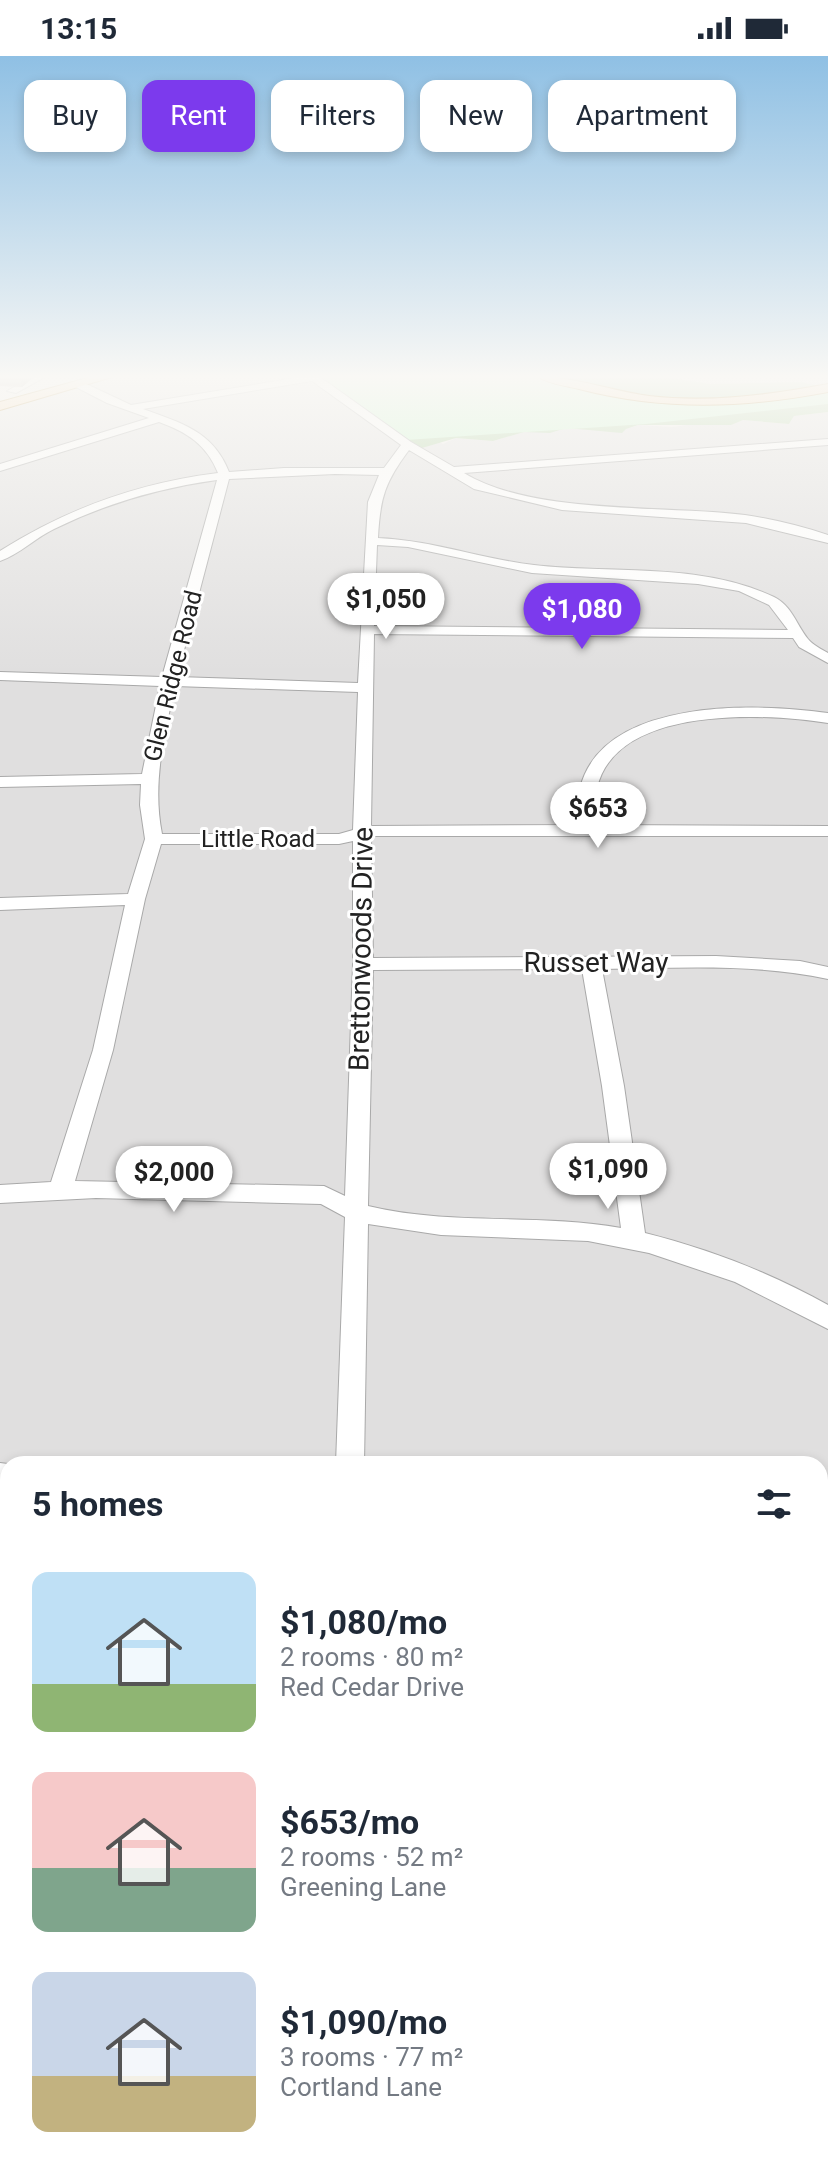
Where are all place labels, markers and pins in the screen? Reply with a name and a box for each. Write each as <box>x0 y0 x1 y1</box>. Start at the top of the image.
pin: $1,050 <box>321 573 451 641</box>
pin: $1,080 <box>517 583 647 651</box>
pin: $653 <box>551 782 645 850</box>
pin: $1,090 <box>543 1143 673 1211</box>
pin: $2,000 <box>109 1146 239 1214</box>

